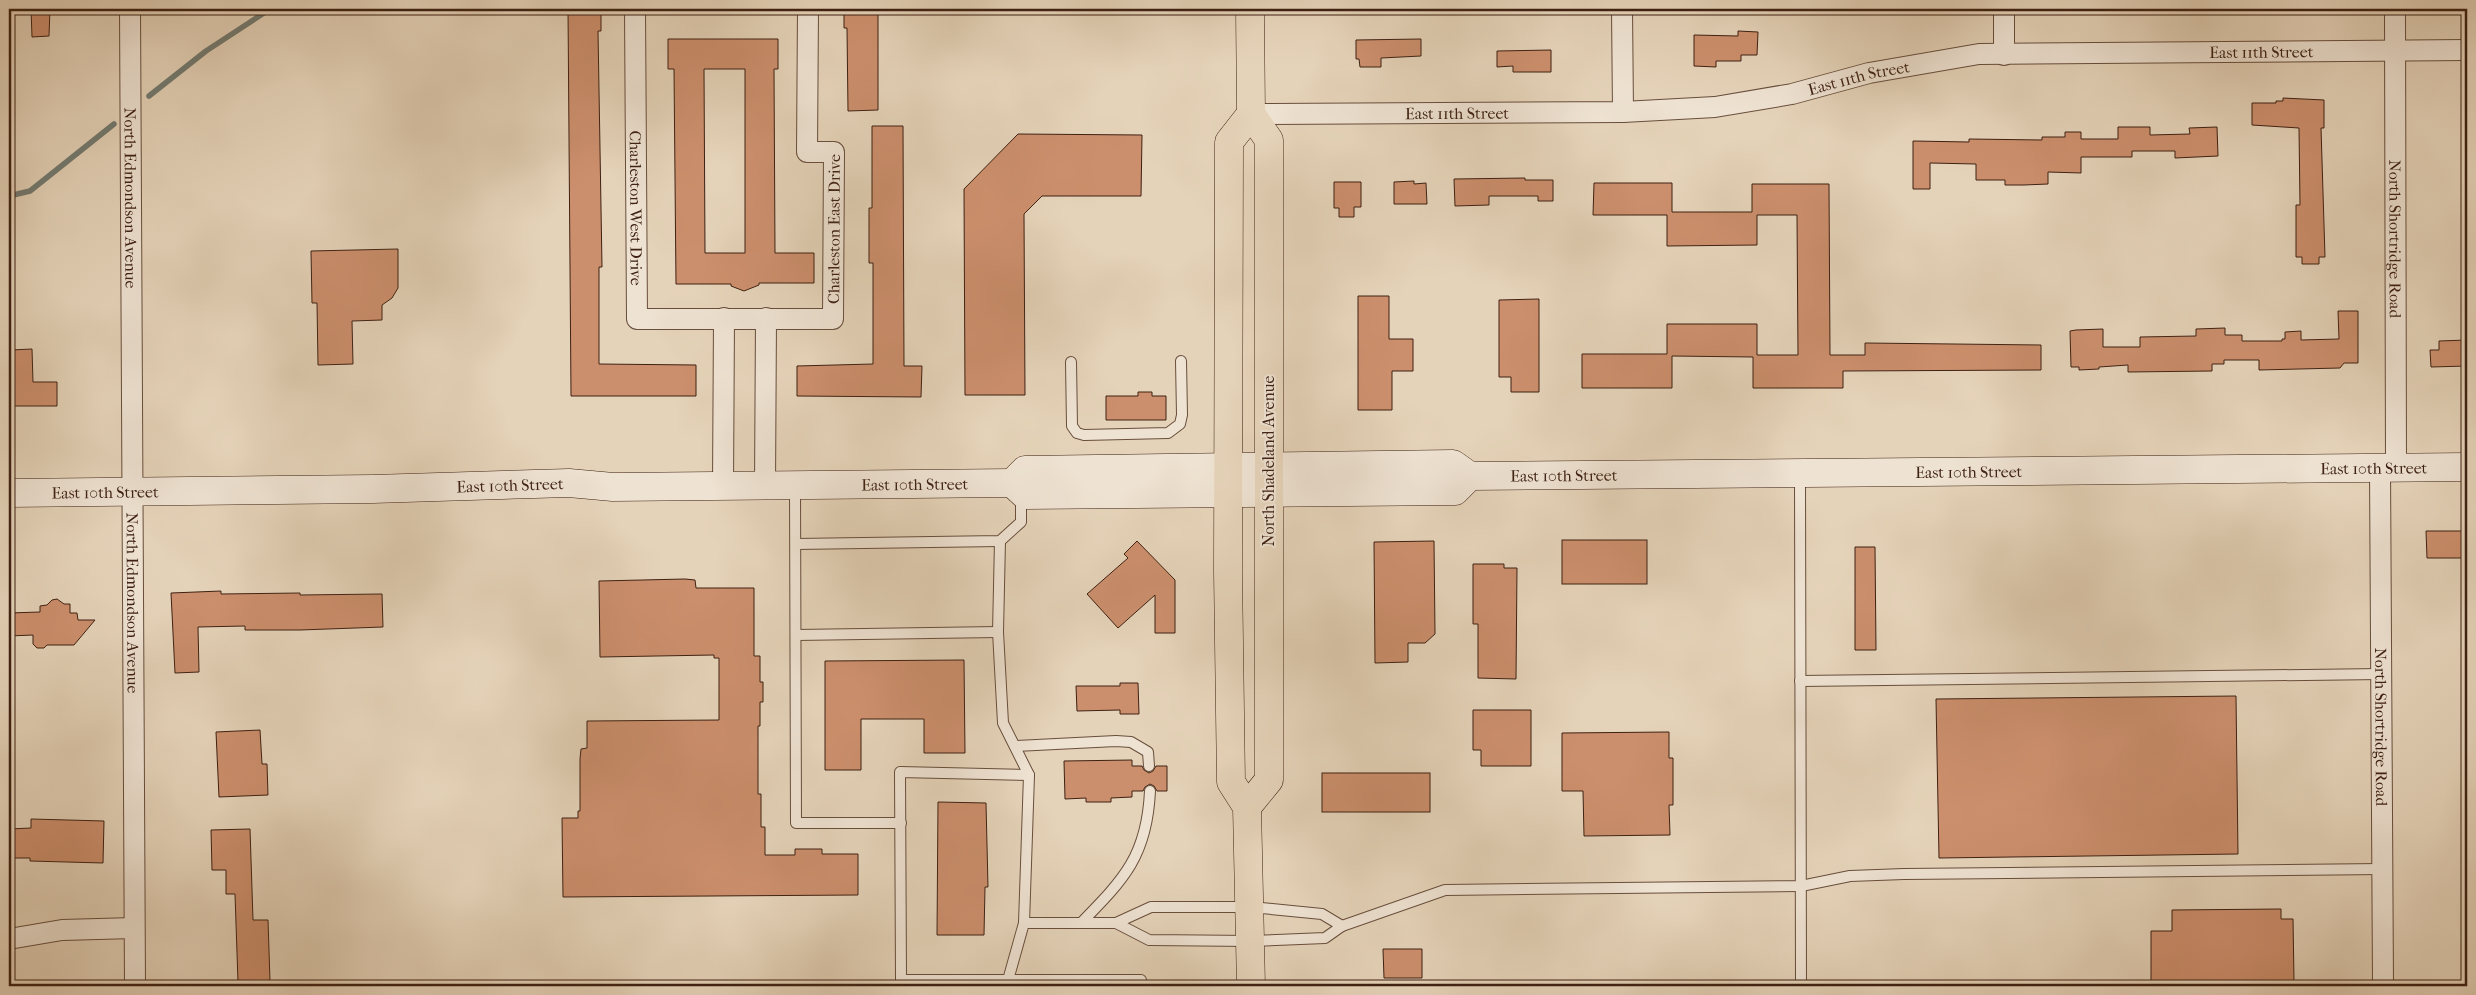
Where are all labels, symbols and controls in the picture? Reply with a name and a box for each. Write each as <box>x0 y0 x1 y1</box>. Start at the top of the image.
street label: East 11th Street <box>2209 42 2314 62</box>
street label: East 11th Street <box>1806 57 1911 99</box>
street label: East 11th Street <box>1405 104 1509 123</box>
street label: North Edmondson Avenue <box>121 107 140 289</box>
street label: Charleston West Drive <box>626 130 646 286</box>
street label: Charleston East Drive <box>824 154 844 304</box>
street label: North Shortridge Road <box>2385 160 2405 319</box>
street label: North Shadeland Avenue <box>1259 375 1278 546</box>
street label: East 10th Street <box>2320 458 2428 478</box>
street label: East 10th Street <box>1915 462 2023 482</box>
street label: East 10th Street <box>1510 466 1618 486</box>
street label: East 10th Street <box>456 474 564 496</box>
street label: East 10th Street <box>861 474 969 495</box>
street label: East 10th Street <box>51 482 159 503</box>
street label: North Edmondson Avenue <box>123 512 143 694</box>
street label: North Shortridge Road <box>2371 648 2391 807</box>

